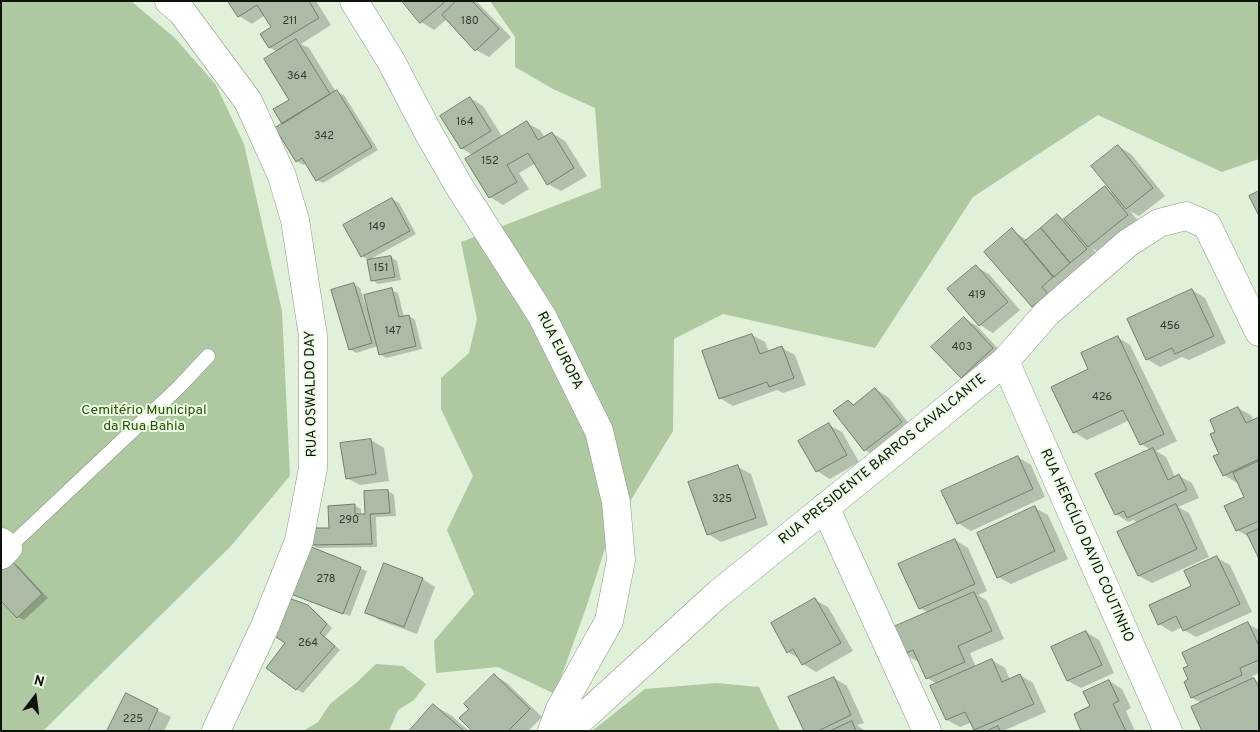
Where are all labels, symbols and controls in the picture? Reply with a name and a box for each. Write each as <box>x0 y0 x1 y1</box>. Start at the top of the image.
house number: 211 <box>283 15 297 29</box>
house number: 180 <box>461 15 479 29</box>
house number: 364 <box>287 70 307 84</box>
house number: 164 <box>456 116 474 130</box>
house number: 342 <box>314 130 334 144</box>
house number: 152 <box>481 155 499 169</box>
house number: 149 <box>368 221 386 235</box>
house number: 151 <box>373 262 389 276</box>
house number: 419 <box>968 289 986 303</box>
street label: RUA EUROPA <box>532 309 586 393</box>
house number: 456 <box>1160 320 1180 334</box>
house number: 147 <box>385 325 401 339</box>
street label: RUA OSWALDO DAY <box>302 330 322 458</box>
house number: 403 <box>952 341 972 355</box>
street label: RUA PRESIDENTE BARROS CAVALCANTE <box>776 371 990 549</box>
house number: 426 <box>1092 391 1112 405</box>
park label: Cemitério Municipal da Rua Bahia <box>81 403 207 436</box>
street label: RUA HERCÍLIO DAVID COUTINHO <box>1036 447 1136 645</box>
house number: 325 <box>712 493 732 507</box>
house number: 290 <box>339 514 359 528</box>
house number: 278 <box>317 573 335 587</box>
house number: 264 <box>298 637 318 651</box>
north arrow <box>10 672 60 722</box>
text: N <box>32 673 46 692</box>
house number: 225 <box>123 713 143 727</box>

